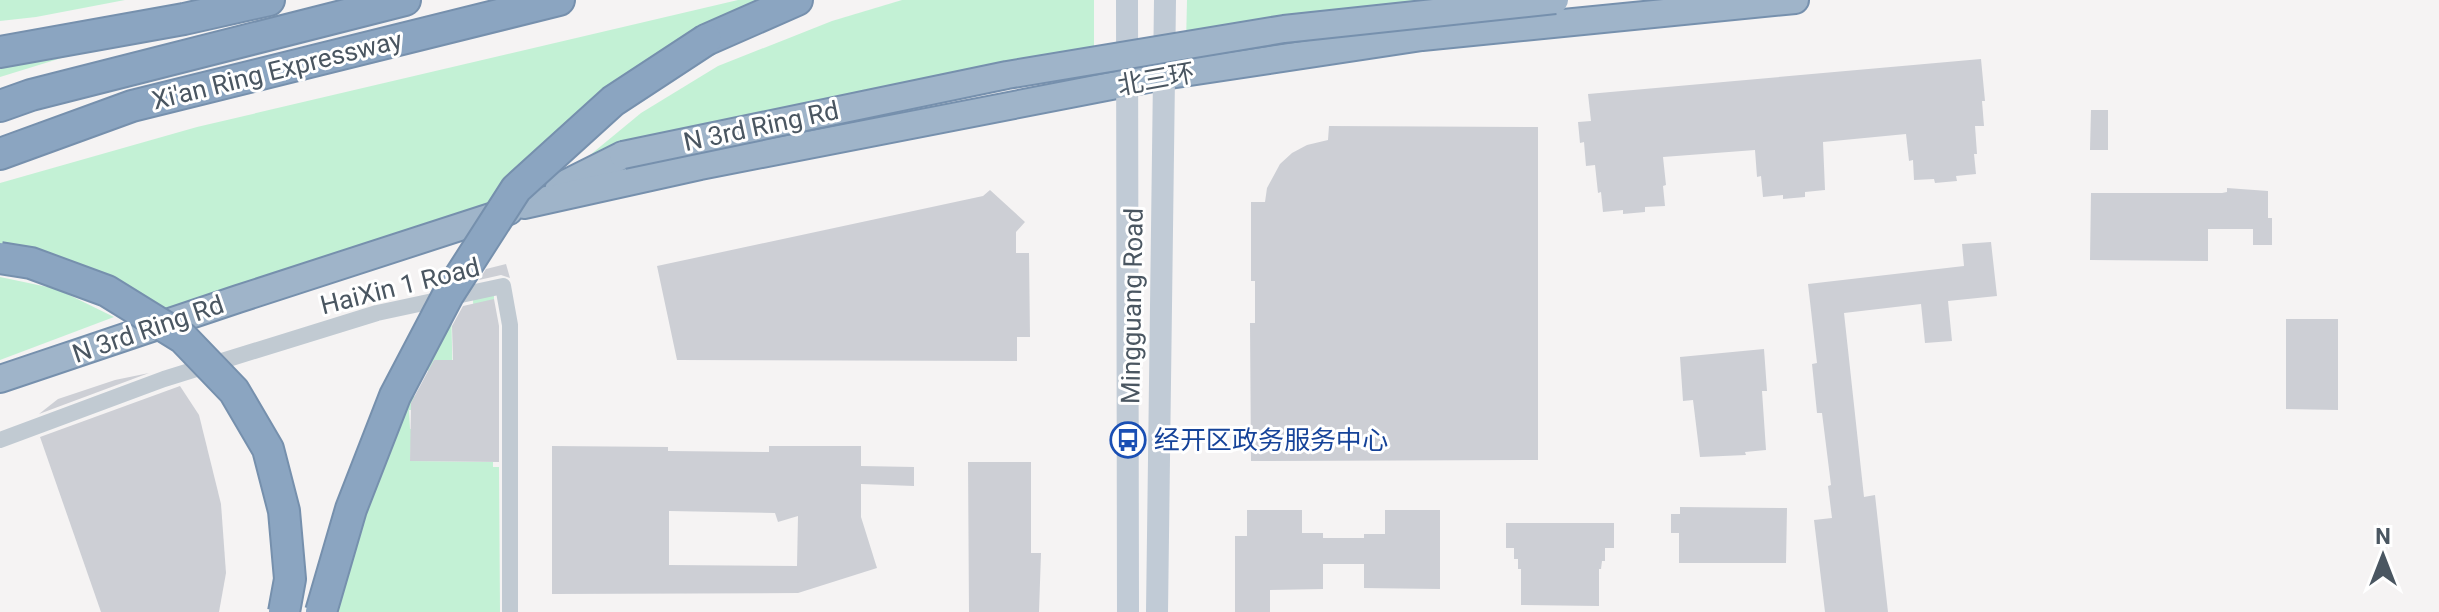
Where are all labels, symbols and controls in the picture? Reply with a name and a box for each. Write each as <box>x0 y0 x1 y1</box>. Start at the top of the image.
street label: Xi'an Ring Expressway <box>149 24 405 116</box>
street label: 北三环 <box>1115 57 1197 101</box>
street label: N 3rd Ring Rd <box>681 95 841 157</box>
street label: Mingguang Road <box>1115 208 1149 404</box>
street label: HaiXin 1 Road <box>317 252 483 320</box>
street label: N 3rd Ring Rd <box>69 289 227 369</box>
bus stop icon: 经开区政务服务中心 <box>1109 421 1147 459</box>
place label: 经开区政务服务中心 <box>1154 425 1388 455</box>
north arrow <box>2343 516 2423 596</box>
text: N <box>2375 524 2391 549</box>

